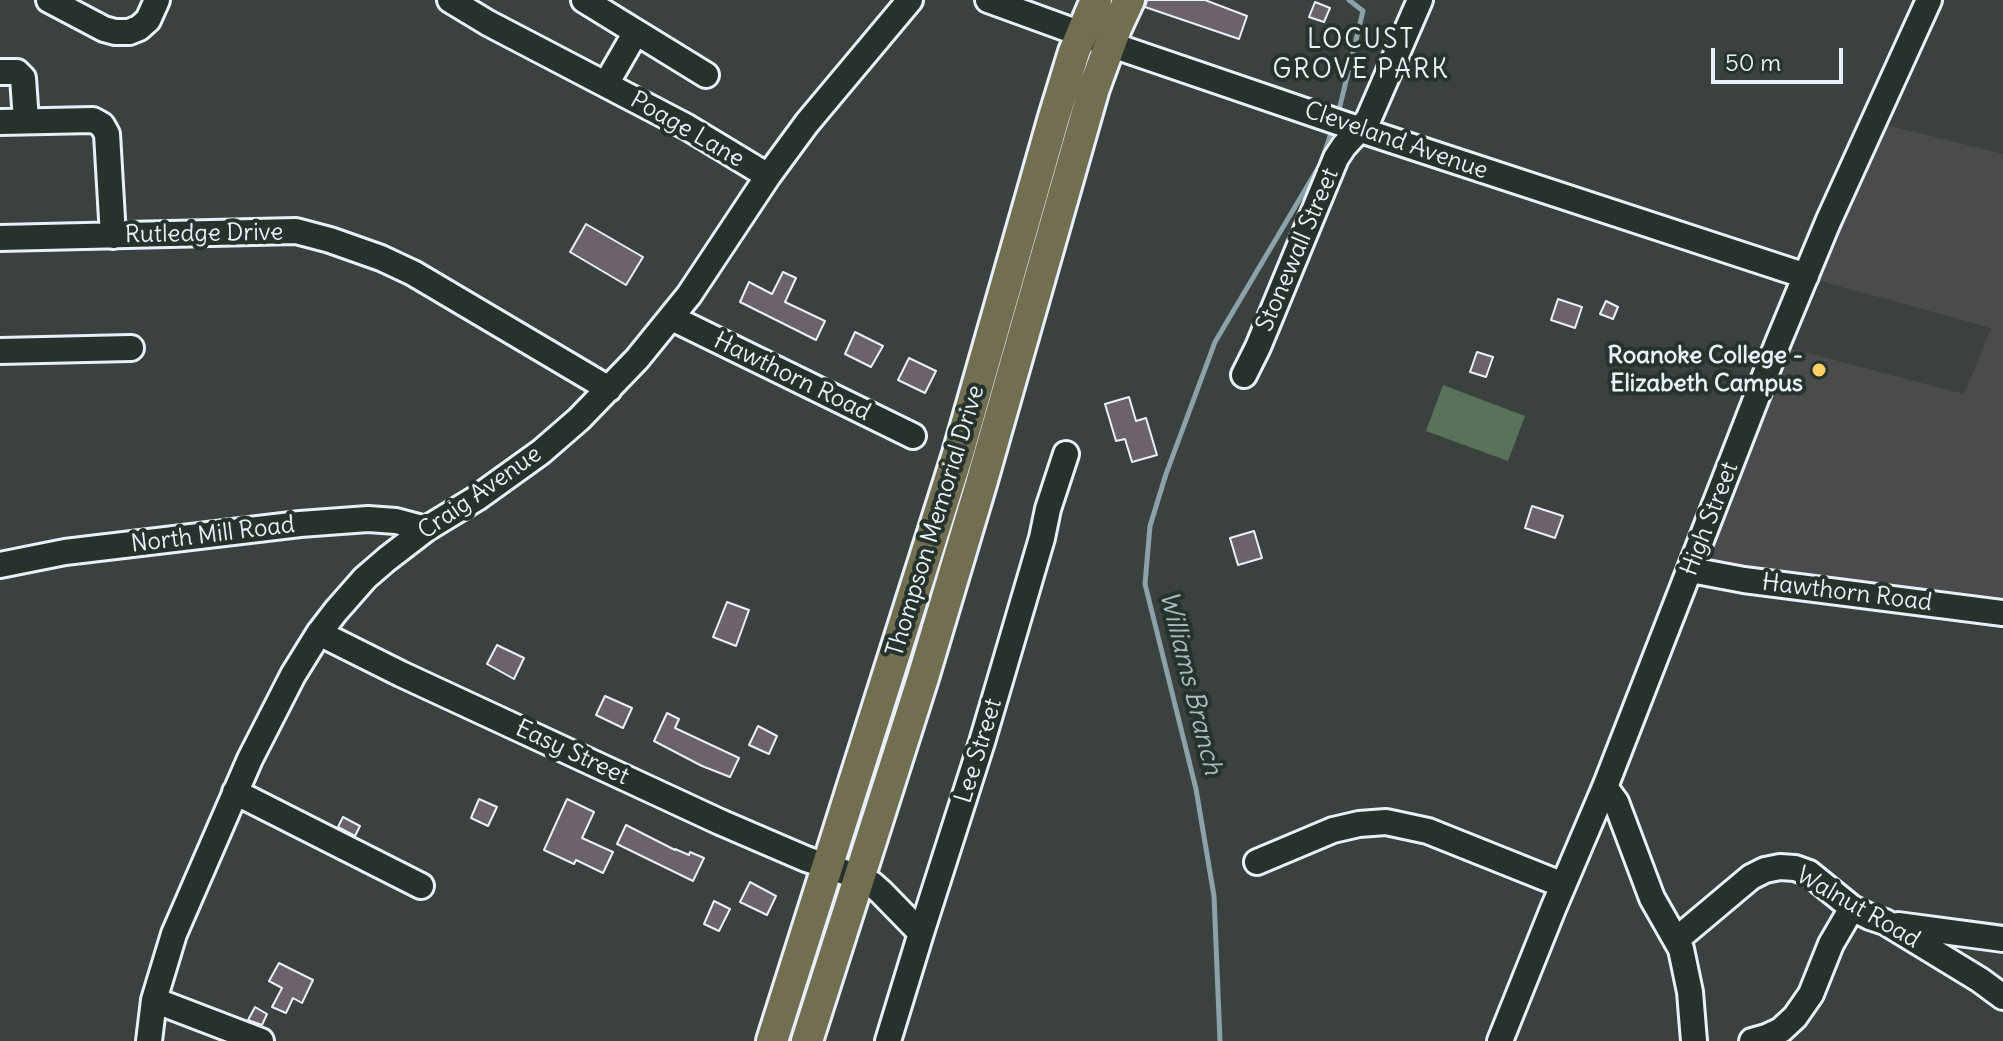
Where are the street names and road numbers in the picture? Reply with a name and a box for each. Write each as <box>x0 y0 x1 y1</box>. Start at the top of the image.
street label: Poage Lane <box>625 86 749 174</box>
street label: Cleveland Avenue <box>1301 96 1491 186</box>
street label: Stonewall Street <box>1251 164 1345 336</box>
street label: Rutledge Drive <box>125 218 283 250</box>
street label: Hawthorn Road <box>709 327 875 427</box>
street label: Thompson Memorial Drive <box>881 382 991 660</box>
street label: Craig Avenue <box>413 440 547 546</box>
street label: High Street <box>1675 458 1745 580</box>
street label: North Mill Road <box>129 511 297 559</box>
street label: Hawthorn Road <box>1760 568 1934 618</box>
street label: Lee Street <box>949 695 1009 807</box>
street label: Easy Street <box>511 714 633 792</box>
street label: Walnut Road <box>1791 861 1925 955</box>

